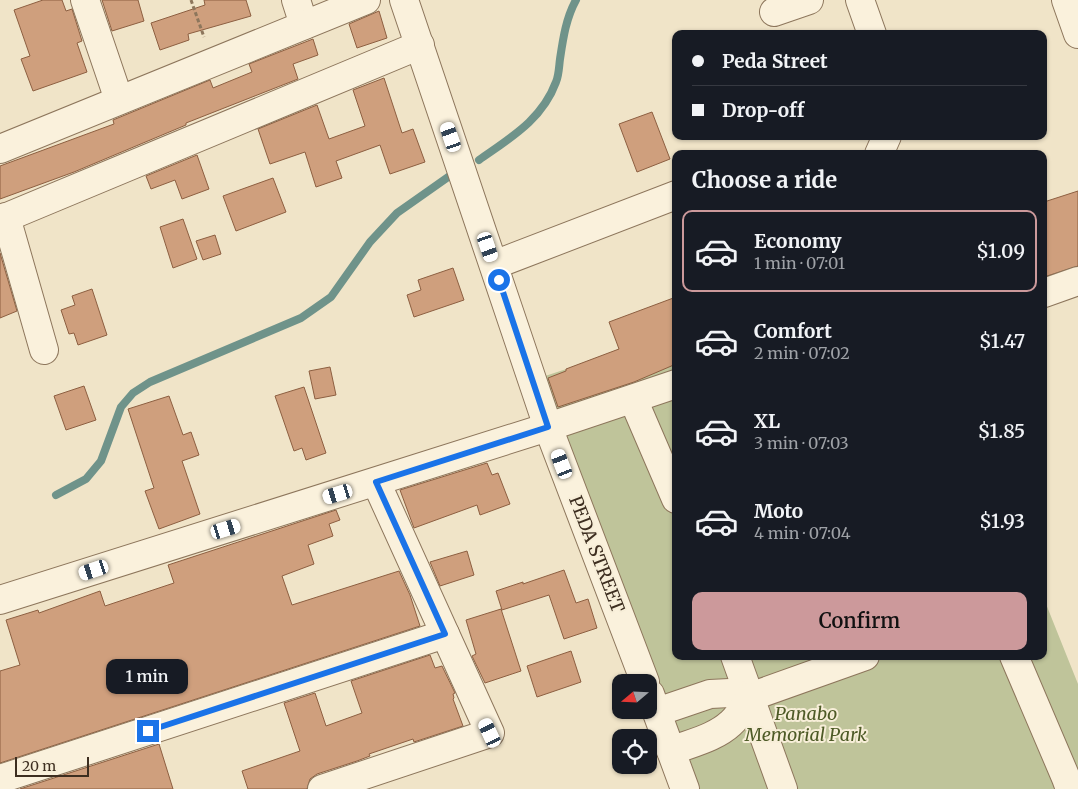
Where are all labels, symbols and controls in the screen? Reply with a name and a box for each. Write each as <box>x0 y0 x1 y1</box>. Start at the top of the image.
text: Peda Street <box>722 49 828 73</box>
text: Drop-off <box>722 98 804 122</box>
car <box>439 120 462 154</box>
text: Choose a ride <box>692 166 837 194</box>
icon: car <box>694 229 739 274</box>
text: Economy <box>754 229 842 253</box>
car <box>476 230 499 264</box>
text: $1.09 <box>976 239 1025 263</box>
text: 1 min · 07:01 <box>754 253 845 273</box>
route start <box>488 269 510 291</box>
icon: car <box>694 319 739 364</box>
text: Comfort <box>754 319 832 343</box>
text: $1.47 <box>979 329 1025 353</box>
text: 2 min · 07:02 <box>754 343 850 363</box>
icon: car <box>694 409 739 454</box>
text: XL <box>754 409 780 433</box>
text: $1.85 <box>978 419 1025 443</box>
text: 3 min · 07:03 <box>754 433 849 453</box>
car <box>549 447 574 481</box>
car <box>321 482 354 506</box>
street label: PEDA STREET <box>564 492 630 616</box>
icon: car <box>694 499 739 544</box>
text: Moto <box>754 499 803 523</box>
text: $1.93 <box>979 509 1025 533</box>
car <box>209 517 242 541</box>
text: 4 min · 07:04 <box>754 523 851 543</box>
car <box>77 558 110 582</box>
button: Confirm <box>692 592 1027 650</box>
callout: 1 min <box>107 658 189 694</box>
text: 1 min <box>125 666 169 686</box>
north arrow <box>612 674 658 719</box>
map controls <box>612 674 657 774</box>
park label: Panabo Memorial Park <box>744 702 867 746</box>
car <box>476 716 503 750</box>
route end <box>137 720 159 742</box>
button: locate <box>612 729 657 774</box>
scale bar <box>15 754 89 777</box>
text: 20 m <box>22 757 56 775</box>

